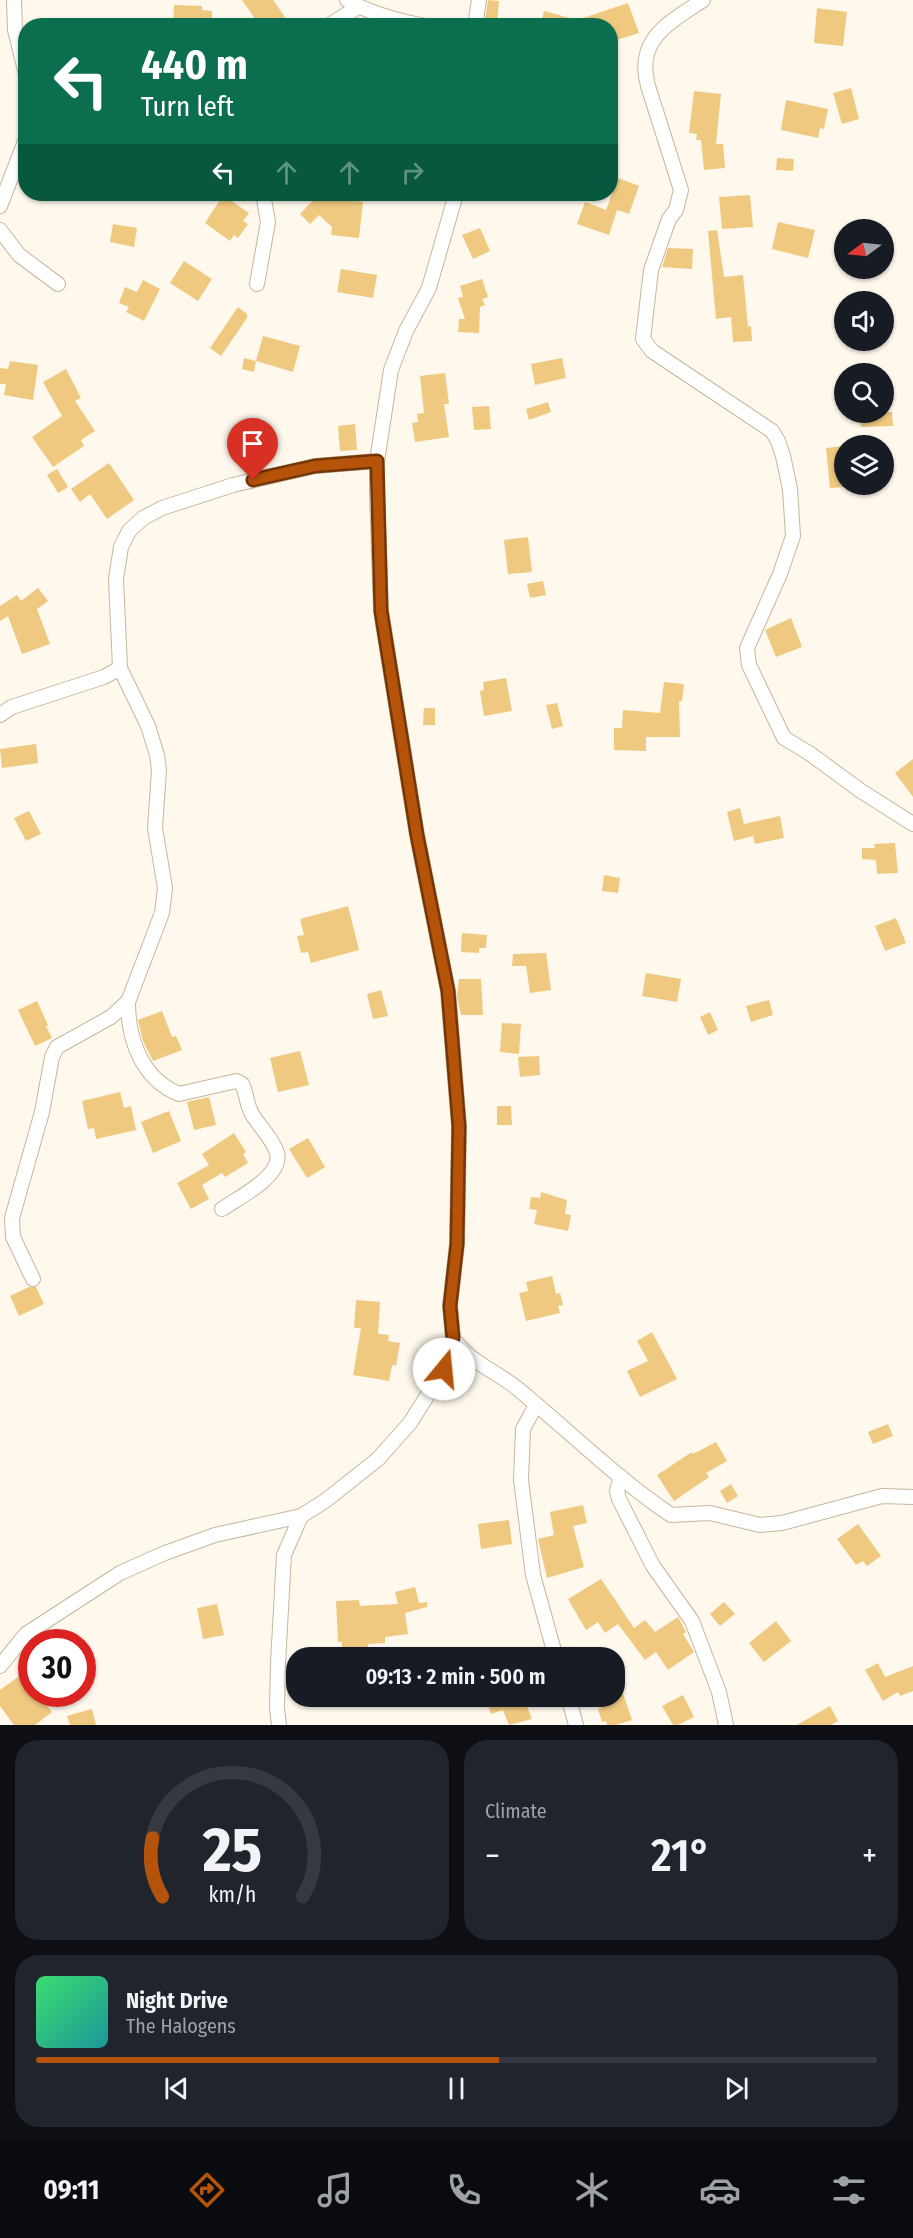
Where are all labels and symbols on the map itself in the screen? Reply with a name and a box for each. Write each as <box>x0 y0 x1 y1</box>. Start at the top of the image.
north arrow <box>834 219 894 279</box>
pin <box>227 418 278 480</box>
position arrow <box>412 1337 476 1401</box>
speed limit sign: 30 <box>18 1629 96 1707</box>

